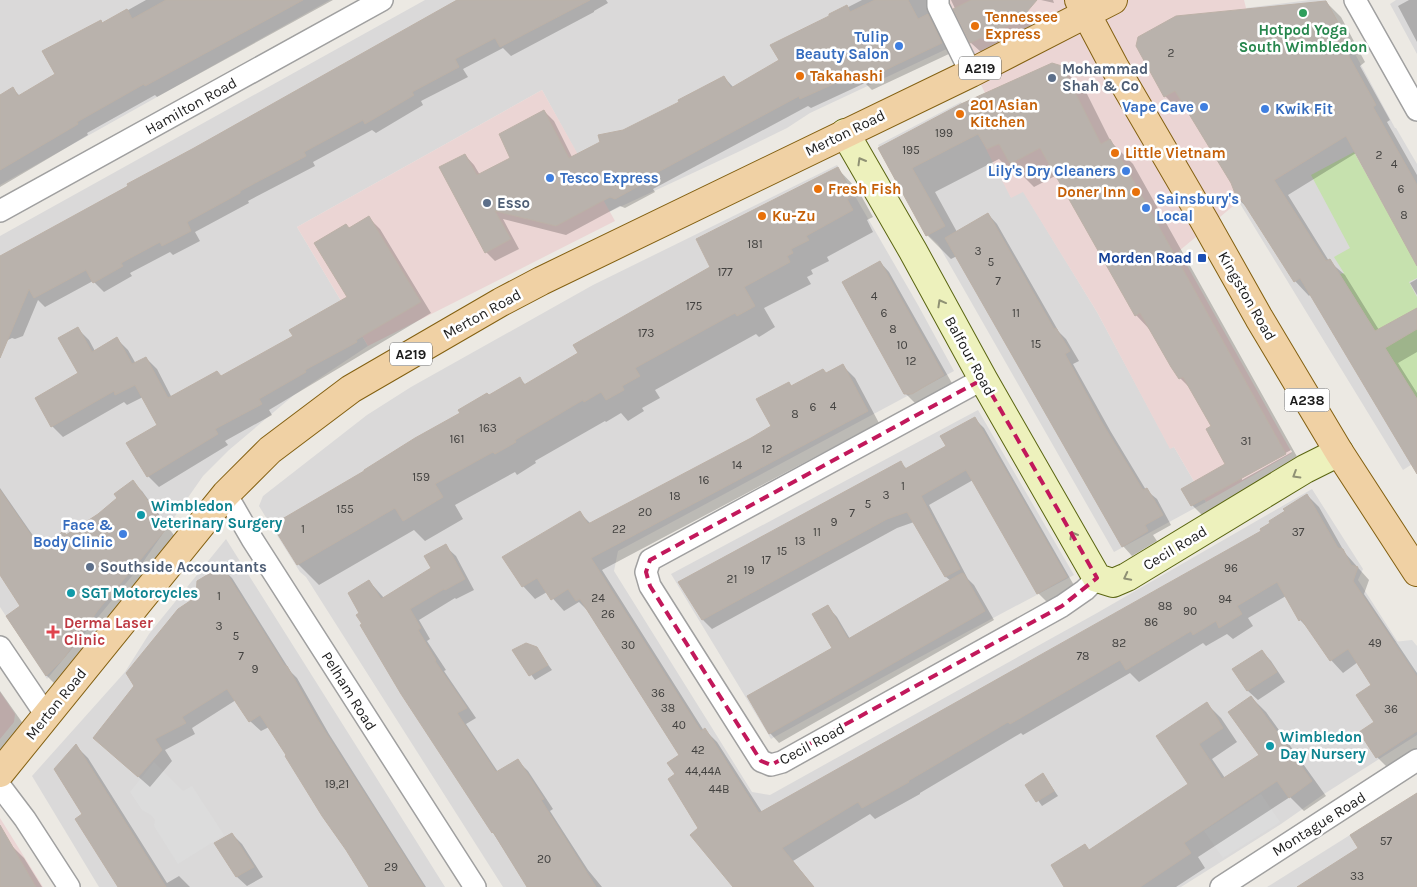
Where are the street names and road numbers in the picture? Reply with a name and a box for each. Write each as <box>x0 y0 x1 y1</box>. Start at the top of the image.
road number: A219 <box>959 56 1001 80</box>
street label: Hamilton Road <box>142 73 240 139</box>
street label: Merton Road <box>802 106 888 160</box>
street label: Kingston Road <box>1214 248 1280 344</box>
street label: Merton Road <box>440 285 524 343</box>
street label: Balfour Road <box>941 313 999 399</box>
road number: A219 <box>390 342 432 366</box>
road number: A238 <box>1284 388 1330 412</box>
street label: Cecil Road <box>1140 522 1210 574</box>
street label: Pelham Road <box>318 648 380 734</box>
street label: Merton Road <box>22 665 90 743</box>
street label: Cecil Road <box>776 719 848 769</box>
street label: Montague Road <box>1269 788 1369 860</box>

